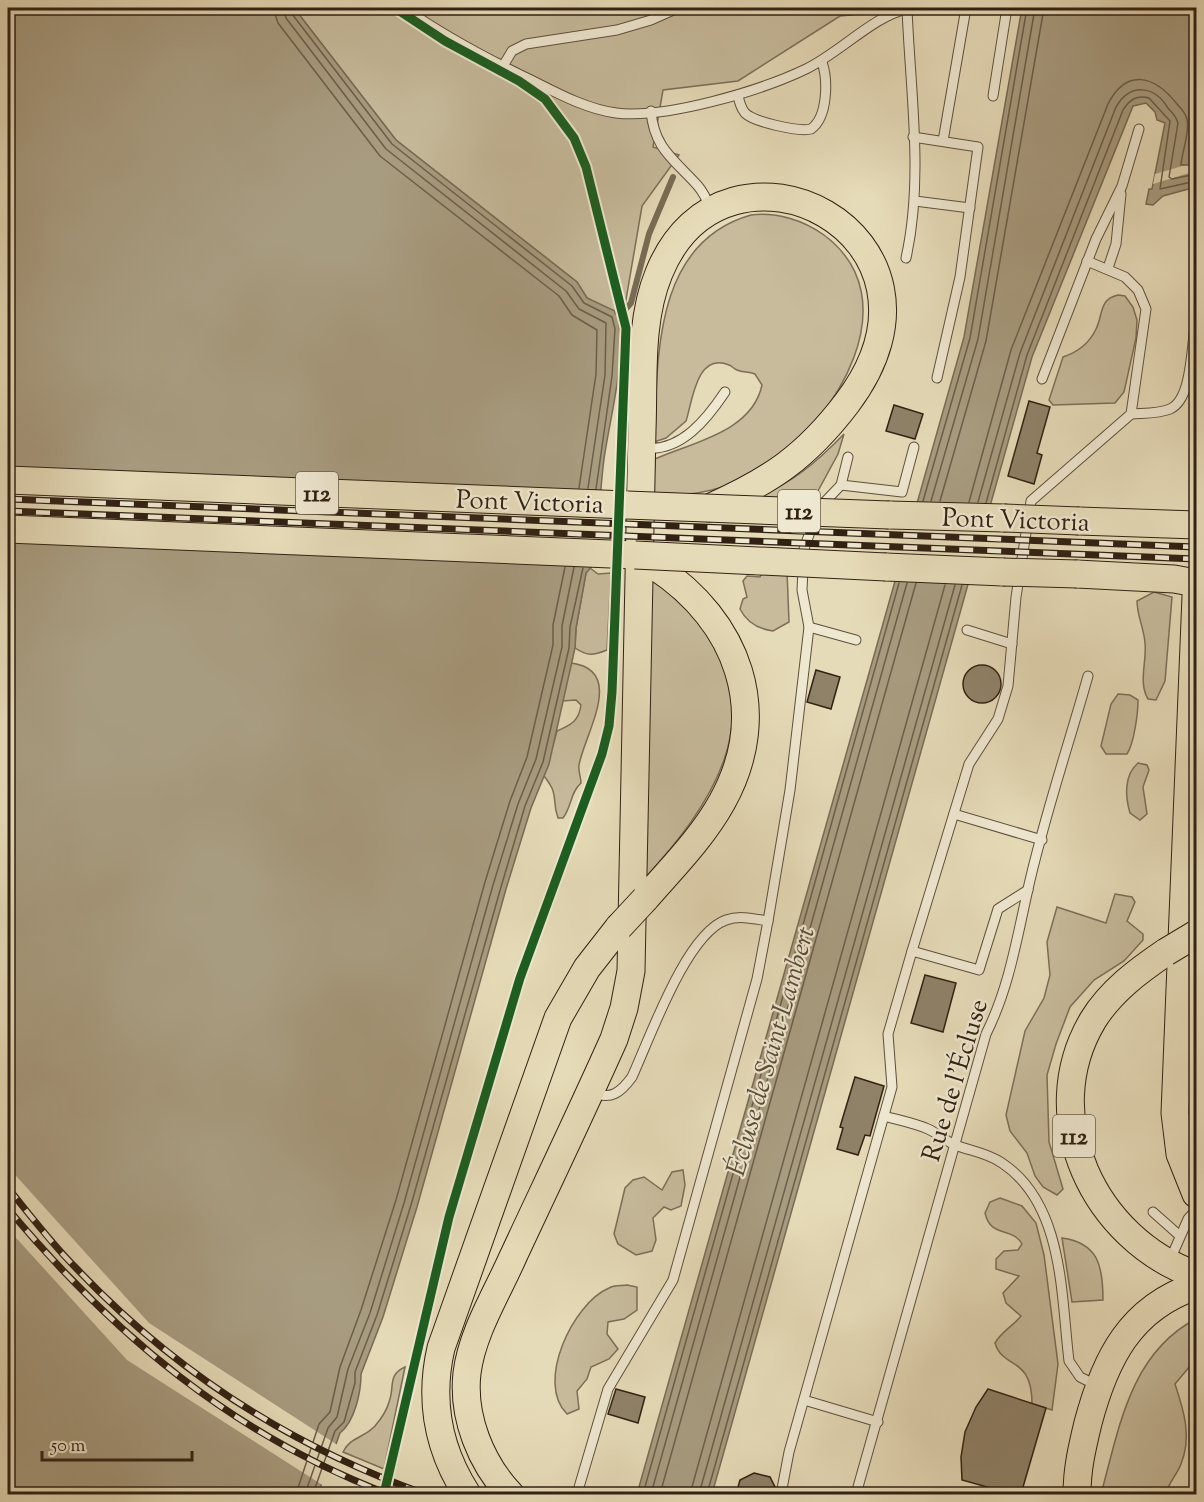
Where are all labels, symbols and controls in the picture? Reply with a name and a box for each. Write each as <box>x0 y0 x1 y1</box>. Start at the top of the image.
road number: 112 <box>296 472 338 514</box>
street label: Pont Victoria <box>455 482 604 525</box>
road number: 112 <box>778 490 820 532</box>
street label: Pont Victoria <box>941 500 1090 543</box>
water label: Écluse de Saint-Lambert <box>718 922 827 1181</box>
street label: Rue de l'Écluse <box>914 995 999 1167</box>
road number: 112 <box>1053 1115 1095 1157</box>
scale bar <box>42 1424 192 1462</box>
text: 50 m <box>50 1434 86 1460</box>

